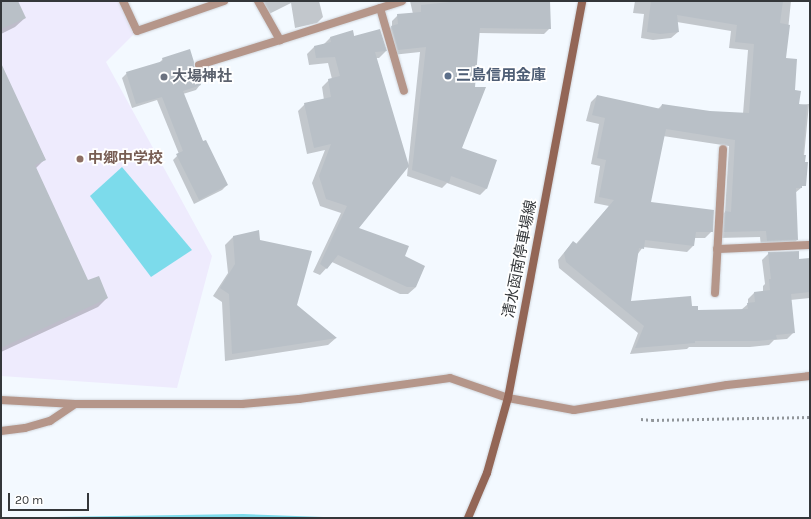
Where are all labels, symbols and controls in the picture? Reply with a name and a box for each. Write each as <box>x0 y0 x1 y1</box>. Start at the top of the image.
place label: 三島信用金庫 <box>456 67 546 85</box>
place label: 大場神社 <box>172 68 232 86</box>
marker: 三島信用金庫 <box>443 71 453 81</box>
marker: 大場神社 <box>159 72 169 82</box>
place label: 中郷中学校 <box>88 150 163 168</box>
marker: 中郷中学校 <box>75 154 85 164</box>
street label: 清水函南停車場線 <box>500 198 540 320</box>
scale bar <box>10 485 91 511</box>
text: 20 m <box>15 493 43 507</box>

